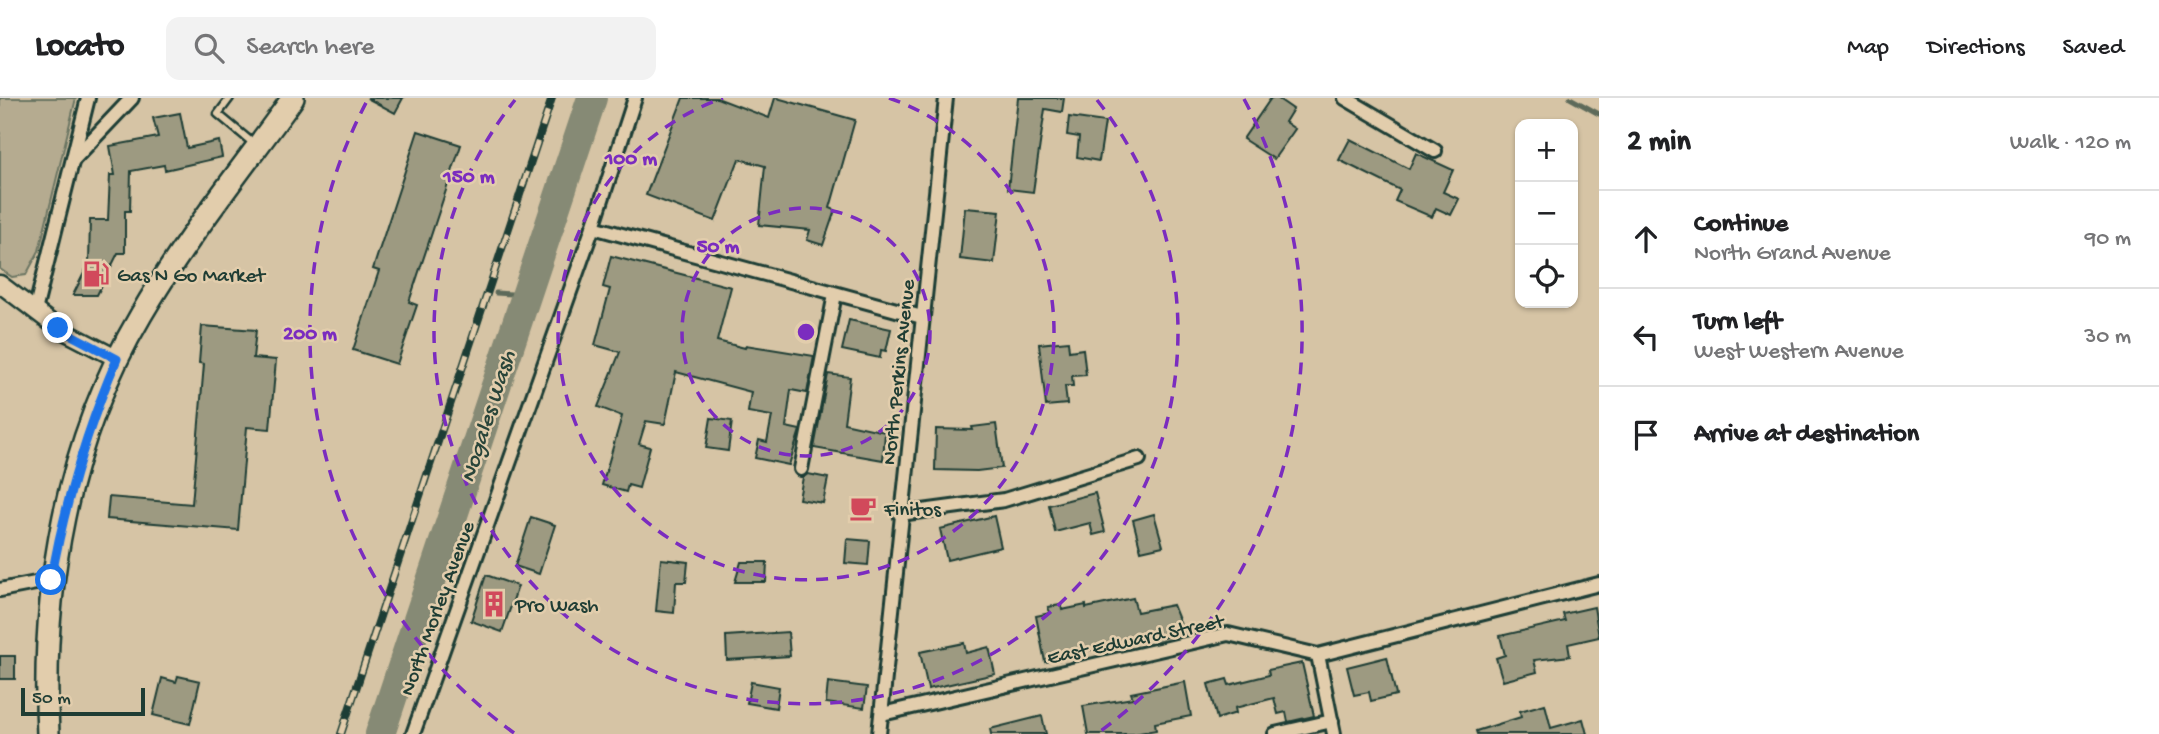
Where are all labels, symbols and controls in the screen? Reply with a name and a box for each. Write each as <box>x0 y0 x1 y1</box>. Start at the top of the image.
search box <box>166 17 656 80</box>
text: Locato <box>35 29 124 67</box>
icon: search <box>190 29 228 67</box>
text: Search here <box>246 33 374 64</box>
text: Map <box>1847 34 1889 63</box>
text: Directions <box>1927 34 2025 63</box>
text: Saved <box>2063 34 2124 63</box>
map controls <box>1515 119 1578 308</box>
button: + <box>1515 119 1578 182</box>
text: 2 min <box>1627 126 1691 161</box>
text: Walk · 120 m <box>2010 130 2131 157</box>
text: 100 m <box>604 148 657 173</box>
text: 150 m <box>442 166 495 191</box>
button: − <box>1515 182 1578 245</box>
text: Continue <box>1694 210 1788 241</box>
icon: ahead <box>1627 220 1665 258</box>
text: 90 m <box>2085 226 2131 253</box>
text: 50 m <box>697 236 740 261</box>
text: North Grand Avenue <box>1694 241 1891 268</box>
button: locate <box>1515 245 1578 308</box>
fuel station icon: Gas N Go Market <box>81 259 111 289</box>
place label: Gas N Go Market <box>117 265 267 290</box>
street label: North Perkins Avenue <box>878 277 923 466</box>
text: Turn left <box>1694 308 1782 339</box>
route end <box>42 312 73 343</box>
icon: left <box>1627 318 1665 356</box>
centre of rings <box>794 320 818 344</box>
text: 200 m <box>283 323 337 348</box>
text: 30 m <box>2084 324 2131 351</box>
text: West Western Avenue <box>1694 339 1904 366</box>
water label: Nogales Wash <box>455 347 524 486</box>
icon: arrive <box>1627 416 1665 454</box>
text: Arrive at destination <box>1694 420 1919 451</box>
cafe icon: Finitos <box>848 493 878 523</box>
place label: Finitos <box>883 499 942 524</box>
street label: North Morley Avenue <box>396 518 483 700</box>
route start <box>35 564 66 595</box>
building icon: Pro Wash <box>479 589 509 619</box>
place label: Pro Wash <box>514 595 598 620</box>
street label: East Edward Street <box>1045 610 1229 672</box>
scale bar <box>21 685 145 717</box>
text: 50 m <box>32 688 71 711</box>

